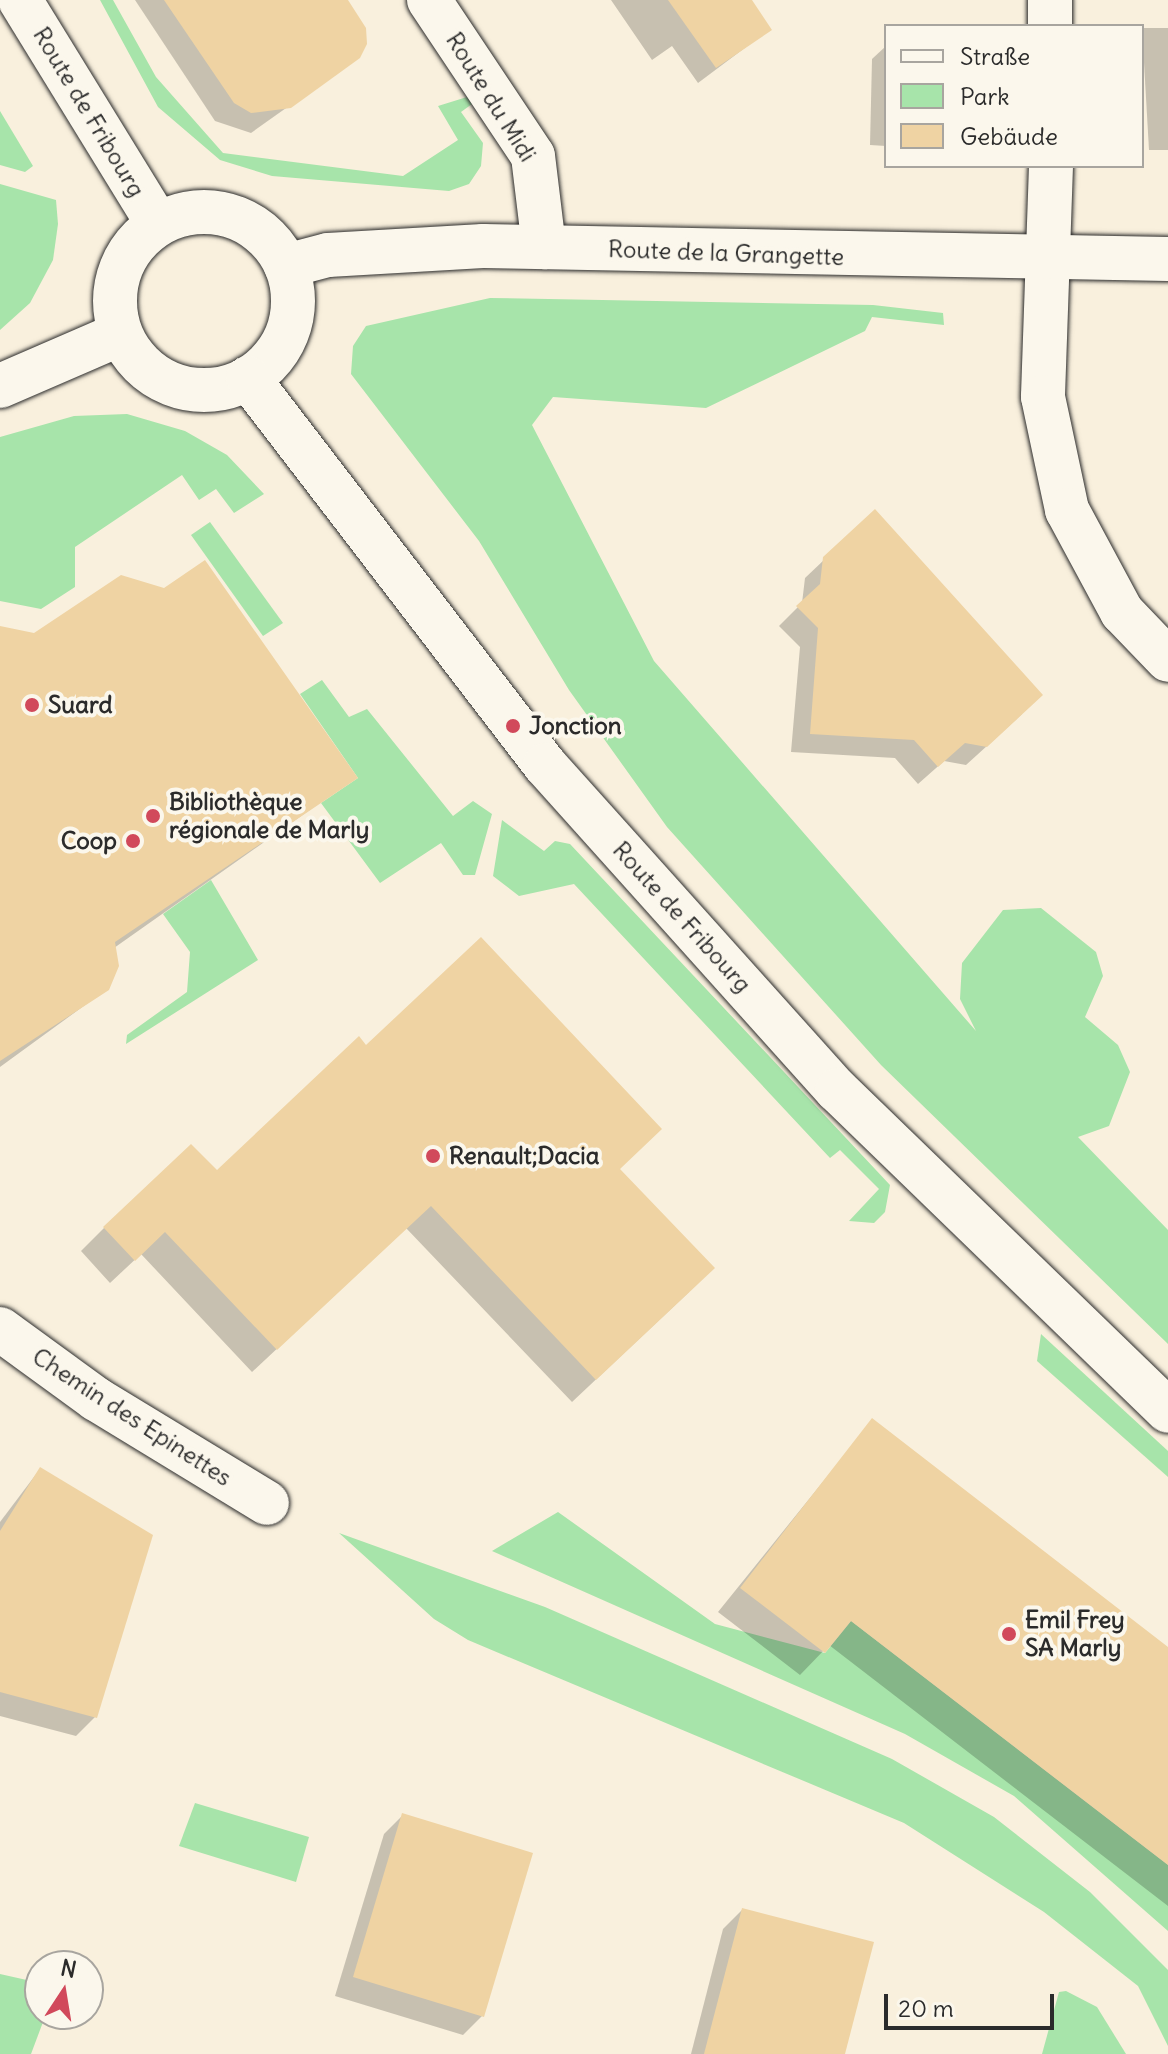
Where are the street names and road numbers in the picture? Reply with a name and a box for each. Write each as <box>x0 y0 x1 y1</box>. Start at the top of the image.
street label: Route de Fribourg <box>27 22 151 202</box>
street label: Route du Midi <box>440 27 542 167</box>
street label: Route de la Grangette <box>608 234 844 272</box>
street label: Route de Fribourg <box>607 836 757 998</box>
street label: Chemin des Epinettes <box>27 1342 237 1492</box>

